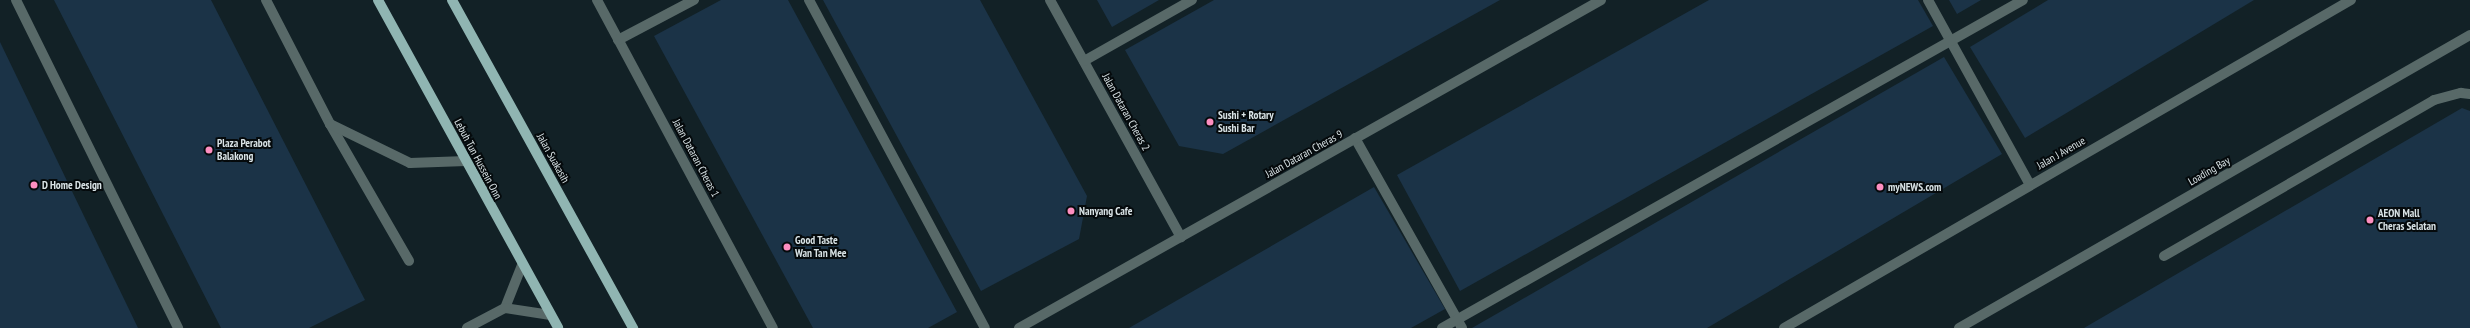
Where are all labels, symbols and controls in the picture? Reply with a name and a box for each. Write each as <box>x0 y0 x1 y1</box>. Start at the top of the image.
street label: Jalan Dataran Cheras 2 <box>1099 71 1153 153</box>
place label: Sushi + Rotary Sushi Bar <box>1218 109 1274 135</box>
street label: Lebuh Tun Hussein Onn <box>451 117 505 201</box>
street label: Jalan Dataran Cheras 1 <box>670 117 722 199</box>
marker: Sushi + Rotary Sushi Bar <box>1205 117 1215 127</box>
street label: Jalan Dataran Cheras 9 <box>1263 127 1345 181</box>
street label: Jalan Suakasih <box>534 131 572 185</box>
street label: Jalan J Avenue <box>2034 134 2088 172</box>
place label: Plaza Perabot Balakong <box>217 137 271 163</box>
marker: Plaza Perabot Balakong <box>204 145 214 155</box>
street label: Loading Bay <box>2186 154 2232 188</box>
place label: D Home Design <box>42 178 102 192</box>
marker: D Home Design <box>29 180 39 190</box>
place label: myNEWS.com <box>1888 180 1941 194</box>
marker: myNEWS.com <box>1875 182 1885 192</box>
place label: Nanyang Cafe <box>1079 204 1133 218</box>
marker: Nanyang Cafe <box>1066 206 1076 216</box>
place label: AEON Mall Cheras Selatan <box>2378 207 2436 233</box>
marker: AEON Mall Cheras Selatan <box>2365 215 2375 225</box>
place label: Good Taste Wan Tan Mee <box>795 234 847 260</box>
marker: Good Taste Wan Tan Mee <box>782 242 792 252</box>

